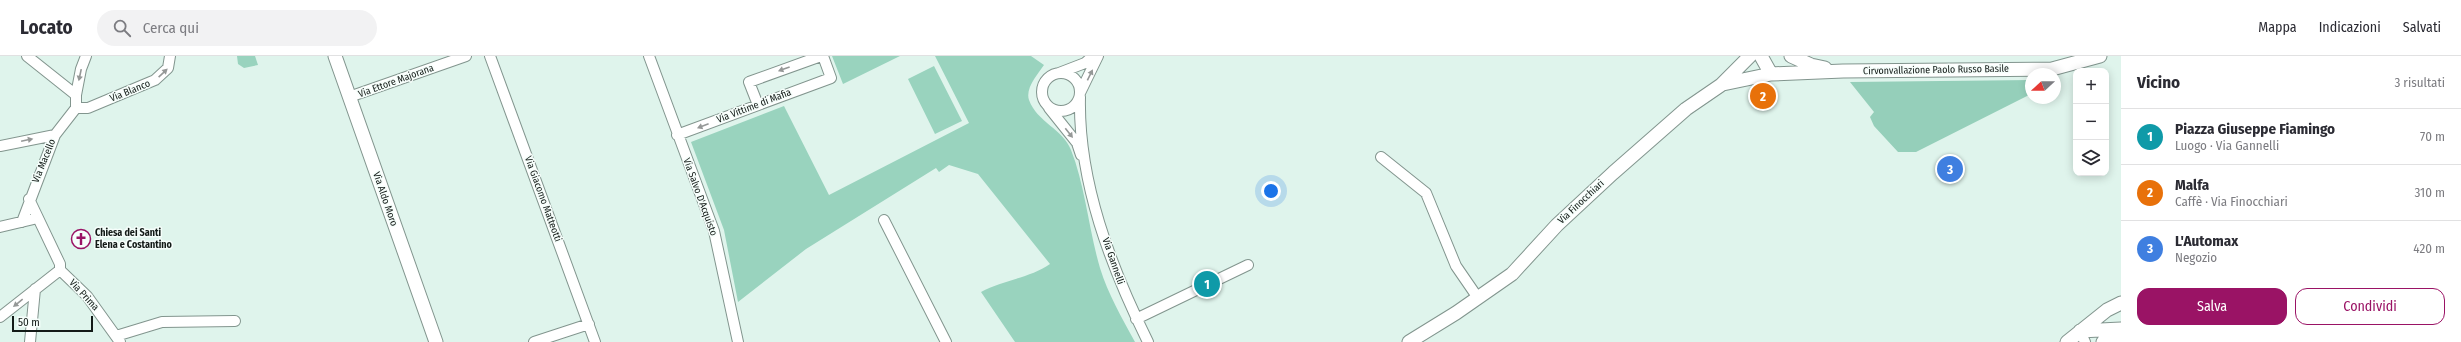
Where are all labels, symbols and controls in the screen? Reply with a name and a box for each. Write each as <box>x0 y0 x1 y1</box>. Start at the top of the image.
search box <box>97 10 377 46</box>
text: Locato <box>20 16 73 39</box>
icon: search <box>111 17 133 39</box>
text: Cerca qui <box>143 19 199 37</box>
text: Mappa <box>2258 19 2297 36</box>
text: Indicazioni <box>2319 19 2381 36</box>
text: Salvati <box>2403 19 2441 36</box>
street label: Via Ettore Majorana <box>357 62 435 100</box>
street label: Cirvonvallazione Paolo Russo Basile <box>1863 63 2009 77</box>
one-way arrow <box>778 66 790 72</box>
one-way arrow <box>158 68 168 78</box>
north arrow <box>2025 68 2061 104</box>
map controls <box>2073 68 2109 176</box>
button: + <box>2073 68 2109 104</box>
one-way arrow <box>76 69 82 81</box>
one-way arrow <box>1087 69 1093 80</box>
text: Vicino <box>2137 72 2180 93</box>
text: 3 risultati <box>2394 75 2445 90</box>
street label: Via Blanco <box>108 77 152 105</box>
pin: 2 <box>1750 81 1776 111</box>
street label: Via Vittime di Mafia <box>715 86 793 126</box>
button: − <box>2073 104 2109 140</box>
text: Piazza Giuseppe Fiamingo <box>2175 120 2335 138</box>
one-way arrow <box>696 123 708 129</box>
one-way arrow <box>1065 127 1073 138</box>
text: 1 <box>2147 129 2153 144</box>
text: 70 m <box>2420 129 2445 144</box>
one-way arrow <box>21 137 34 143</box>
street label: Via Macello <box>30 137 58 185</box>
text: Luogo · Via Gannelli <box>2175 138 2279 153</box>
button: layers <box>2073 140 2109 176</box>
pin: 3 <box>1937 154 1963 184</box>
street label: Via Giacomo Matteotti <box>522 155 564 243</box>
street label: Via Salvo D'Acquisto <box>680 157 720 237</box>
street label: Via Aldo Moro <box>370 170 400 228</box>
text: Malfa <box>2175 176 2209 194</box>
street label: Via Finocchiari <box>1555 177 1607 227</box>
your location <box>1261 181 1281 201</box>
text: 2 <box>2147 185 2153 200</box>
text: 310 m <box>2415 185 2445 200</box>
text: Caffè · Via Finocchiari <box>2175 194 2288 209</box>
place label: Chiesa dei Santi Elena e Costantino <box>95 227 173 251</box>
church icon: Chiesa dei Santi Elena e Costantino <box>70 228 92 250</box>
text: L'Automax <box>2175 232 2238 250</box>
street label: Via Gannelli <box>1099 236 1127 286</box>
text: 3 <box>2147 241 2153 256</box>
text: 420 m <box>2413 241 2445 256</box>
text: Negozio <box>2175 250 2217 265</box>
pin: 1 <box>1194 269 1220 299</box>
street label: Via Prima <box>66 277 102 313</box>
button: Salva <box>2137 288 2287 325</box>
button: Condividi <box>2295 288 2445 325</box>
one-way arrow <box>12 298 23 307</box>
scale bar <box>12 314 93 333</box>
text: 50 m <box>18 316 40 329</box>

